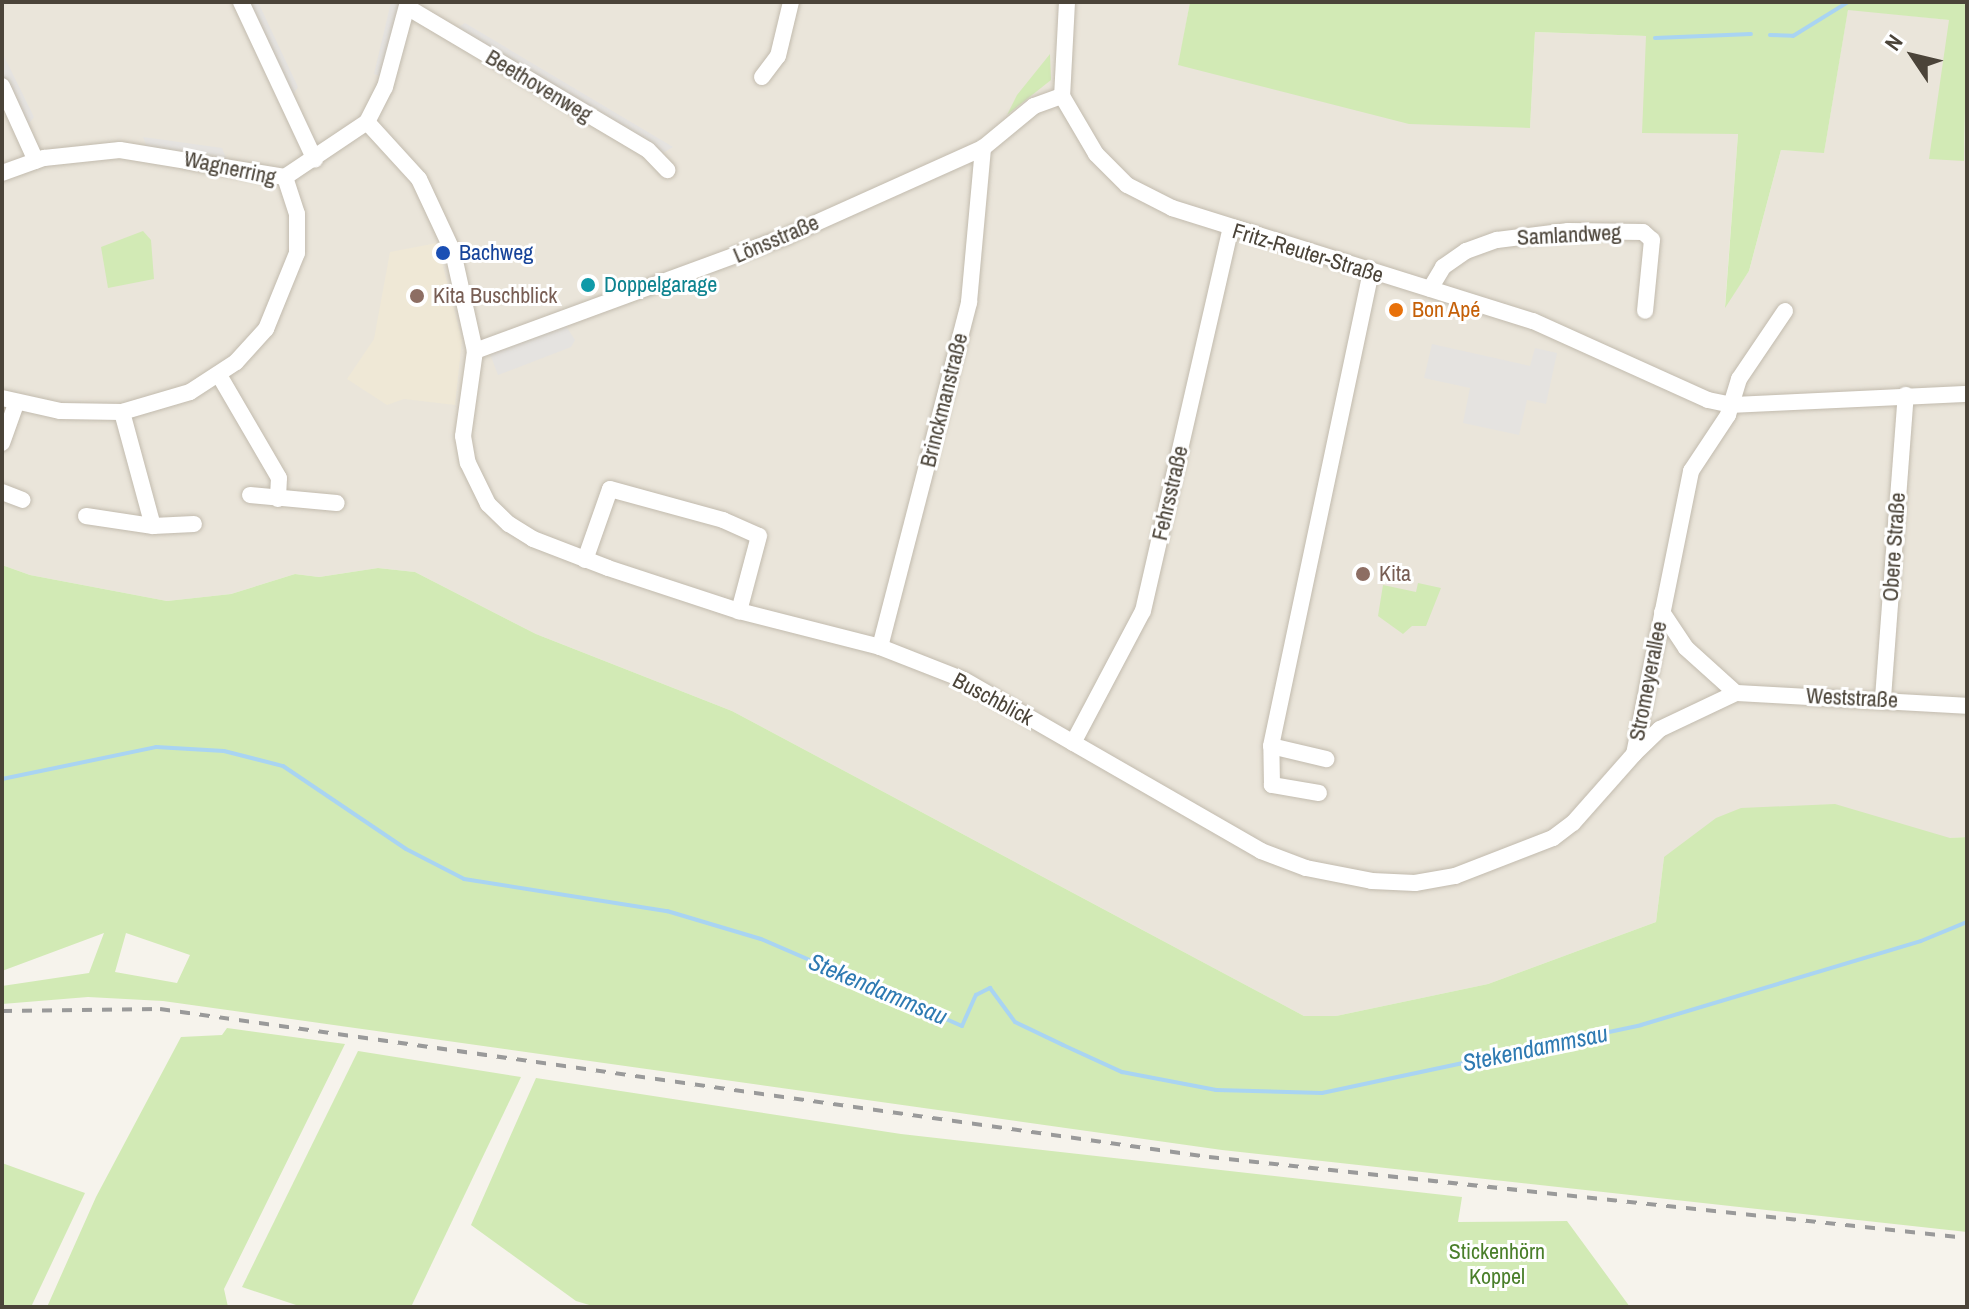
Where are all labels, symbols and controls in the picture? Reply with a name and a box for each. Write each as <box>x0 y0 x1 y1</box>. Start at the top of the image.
north arrow <box>1873 16 1953 96</box>
text: N <box>1877 28 1909 56</box>
street label: Beethovenweg <box>481 44 597 128</box>
street label: Wagnerring <box>181 145 279 191</box>
street label: Lönsstraße <box>729 209 823 269</box>
street label: Fritz-Reuter-Straße <box>1229 218 1387 288</box>
street label: Samlandweg <box>1516 219 1622 251</box>
place label: Bachweg <box>459 240 533 266</box>
marker: Bachweg <box>434 244 452 262</box>
place label: Doppelgarage <box>604 272 717 298</box>
marker: Doppelgarage <box>579 276 597 294</box>
place label: Kita Buschblick <box>433 283 557 309</box>
marker: Kita Buschblick <box>408 287 426 305</box>
place label: Bon Apé <box>1412 297 1481 323</box>
marker: Bon Apé <box>1387 301 1405 319</box>
street label: Brinckmanstraße <box>915 330 973 470</box>
street label: Fehrsstraße <box>1146 443 1194 543</box>
street label: Obere Straße <box>1877 492 1911 602</box>
place label: Kita <box>1379 561 1411 587</box>
marker: Kita <box>1354 565 1372 583</box>
street label: Stromeyerallee <box>1623 619 1673 743</box>
street label: Buschblick <box>948 667 1038 731</box>
street label: Weststraße <box>1805 682 1899 714</box>
water label: Stekendammsau <box>804 947 952 1031</box>
water label: Stekendammsau <box>1460 1019 1610 1077</box>
park label: Stickenhörn Koppel <box>1449 1238 1545 1290</box>

